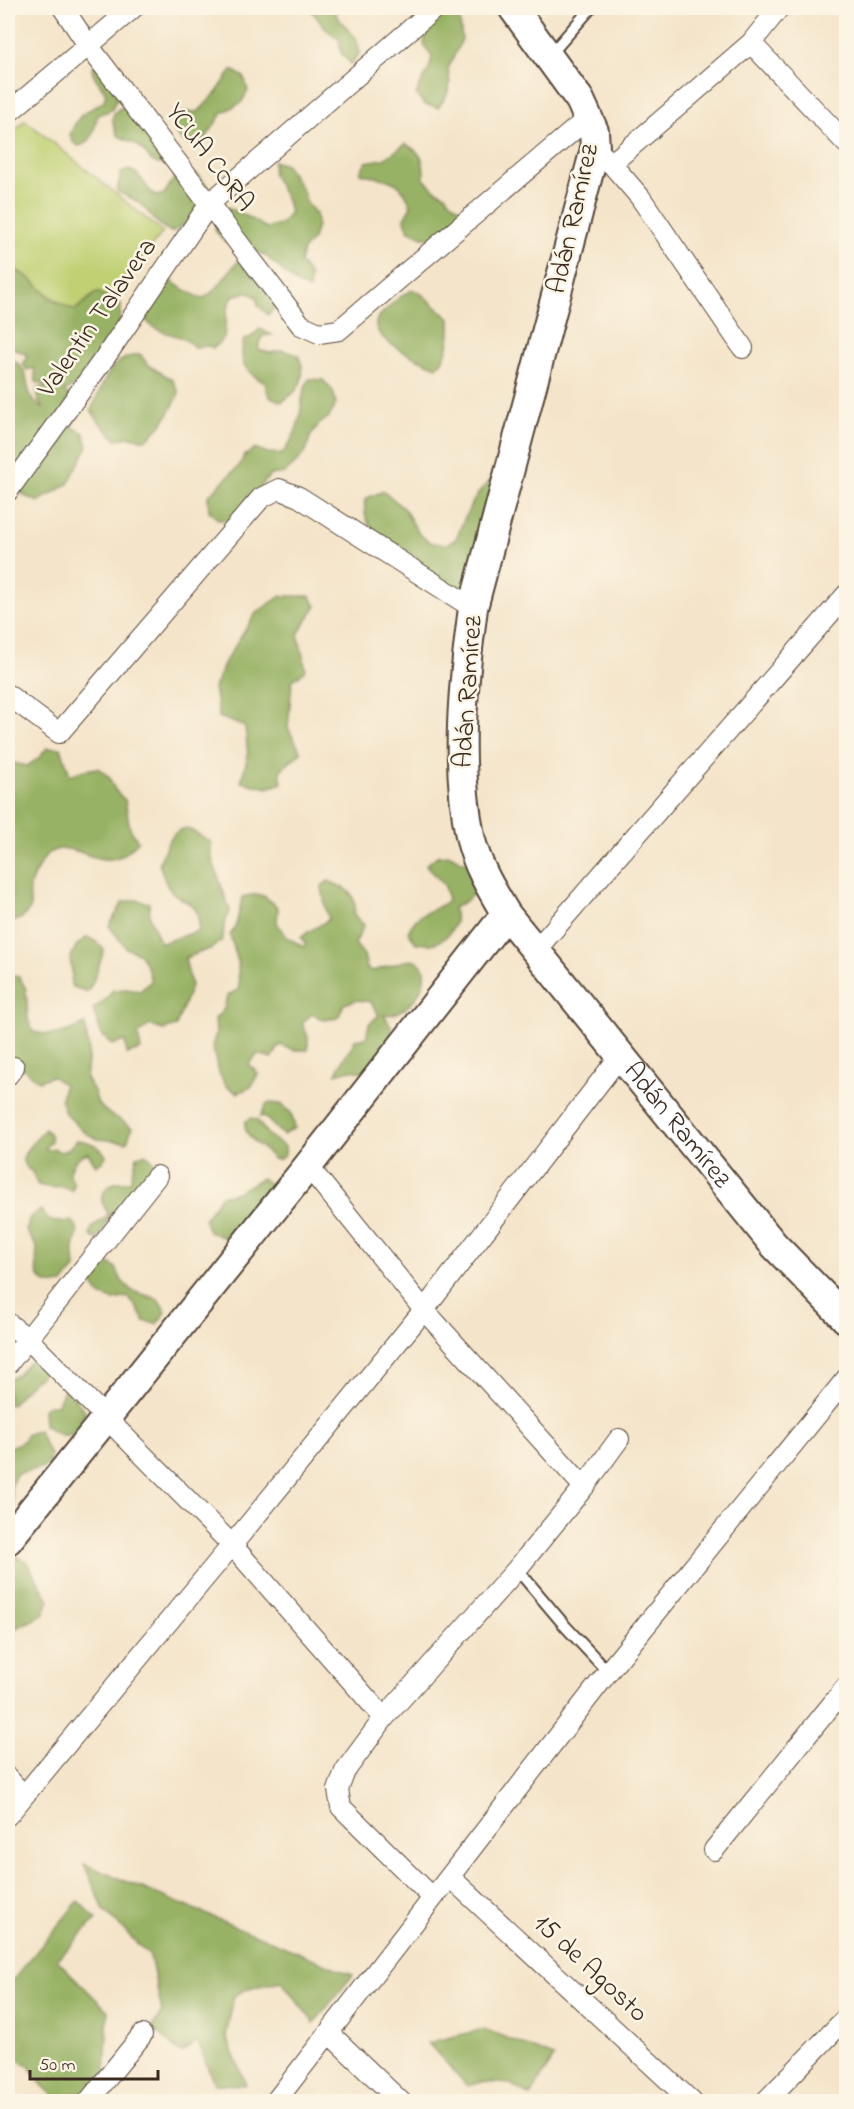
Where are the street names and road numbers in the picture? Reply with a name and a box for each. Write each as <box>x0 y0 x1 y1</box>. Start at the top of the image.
street label: YCUA CORA <box>155 95 263 221</box>
street label: Adán Ramírez <box>538 140 610 298</box>
street label: Valentin Talavera <box>28 230 168 406</box>
street label: Adán Ramírez <box>444 614 494 769</box>
street label: Adán Ramírez <box>614 1054 741 1197</box>
street label: 15 de Agosto <box>524 1905 656 2033</box>

